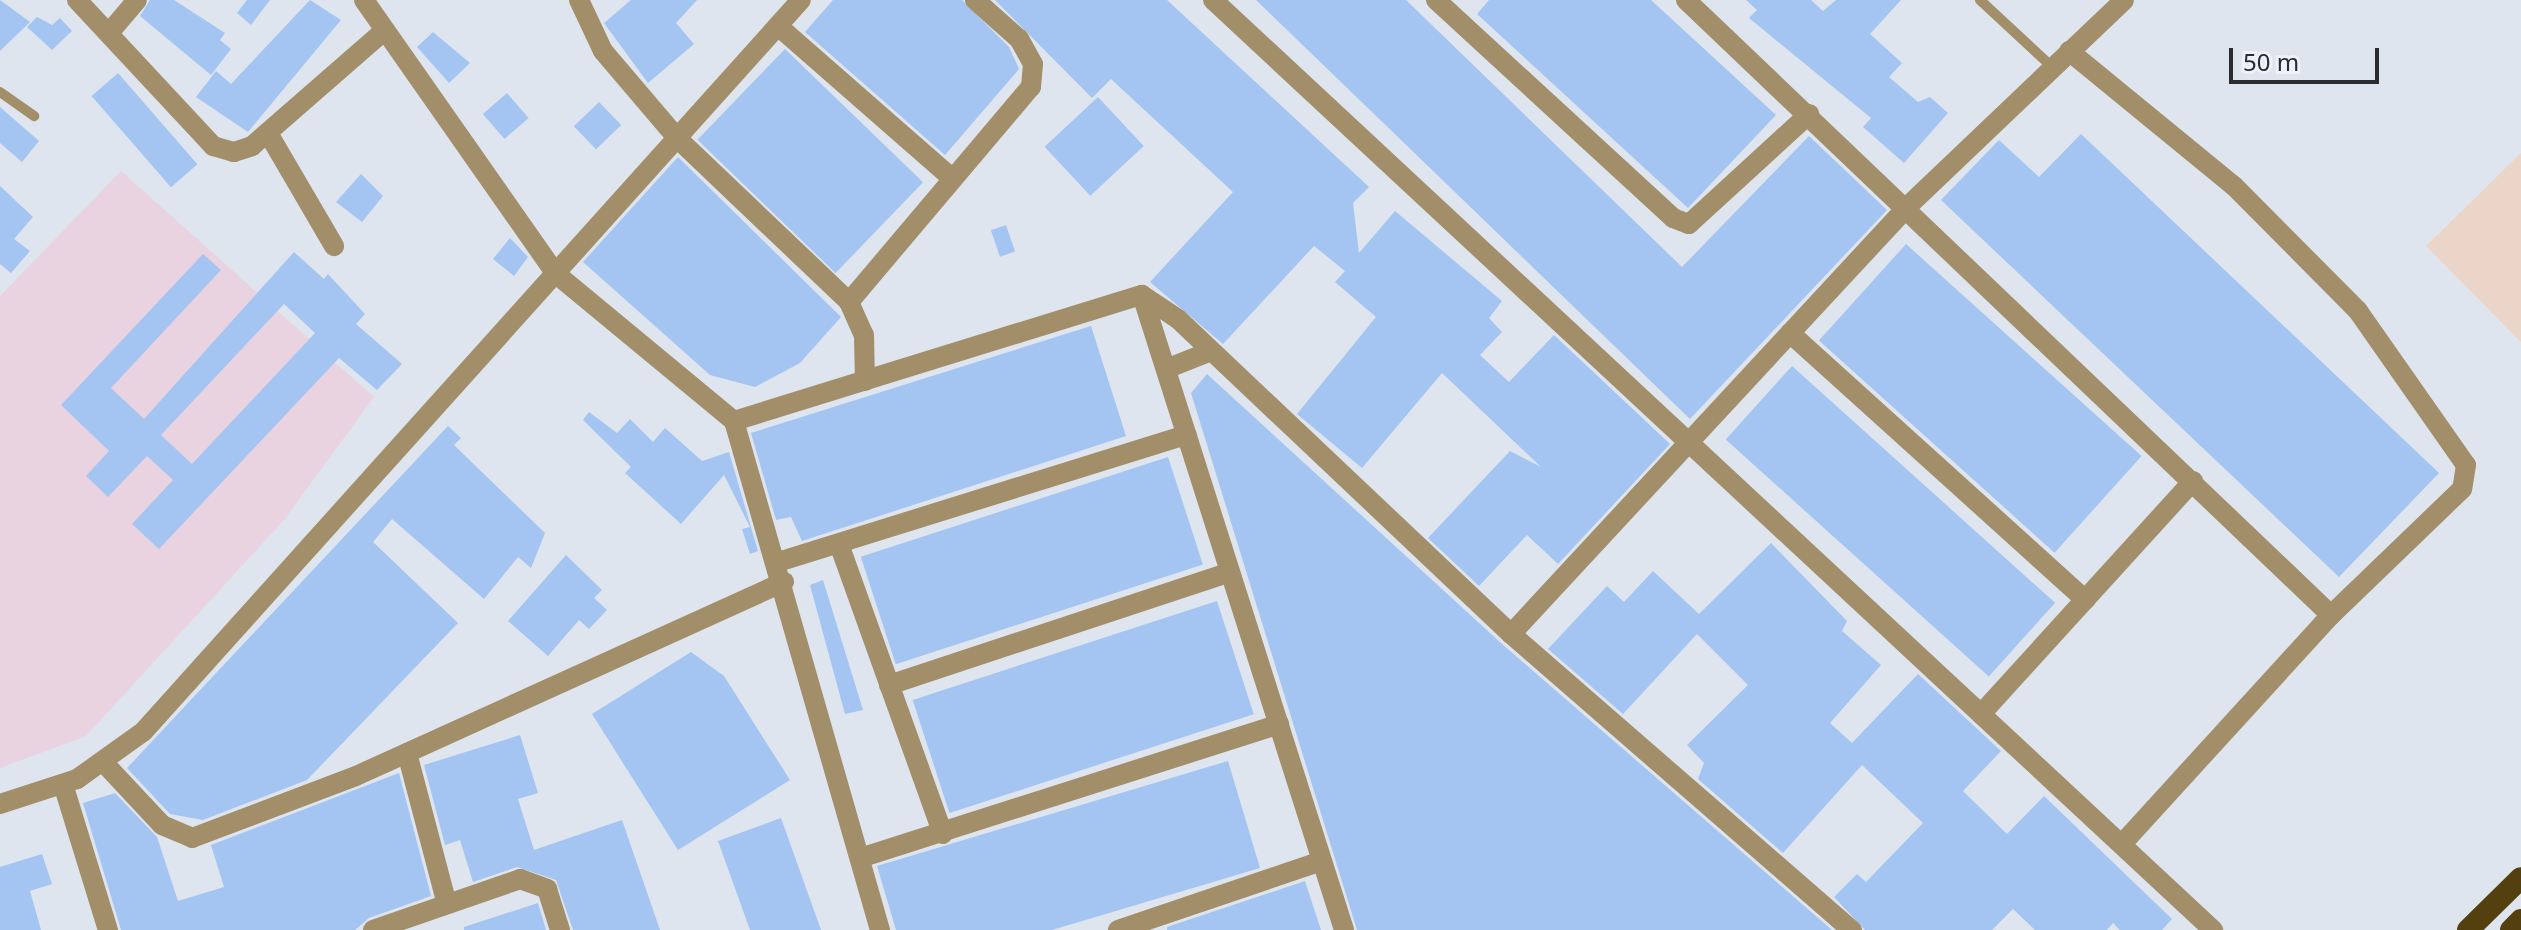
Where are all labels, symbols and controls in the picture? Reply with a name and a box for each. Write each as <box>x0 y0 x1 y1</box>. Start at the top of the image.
scale bar <box>2233 32 2383 82</box>
text: 50 m <box>2243 45 2299 78</box>

